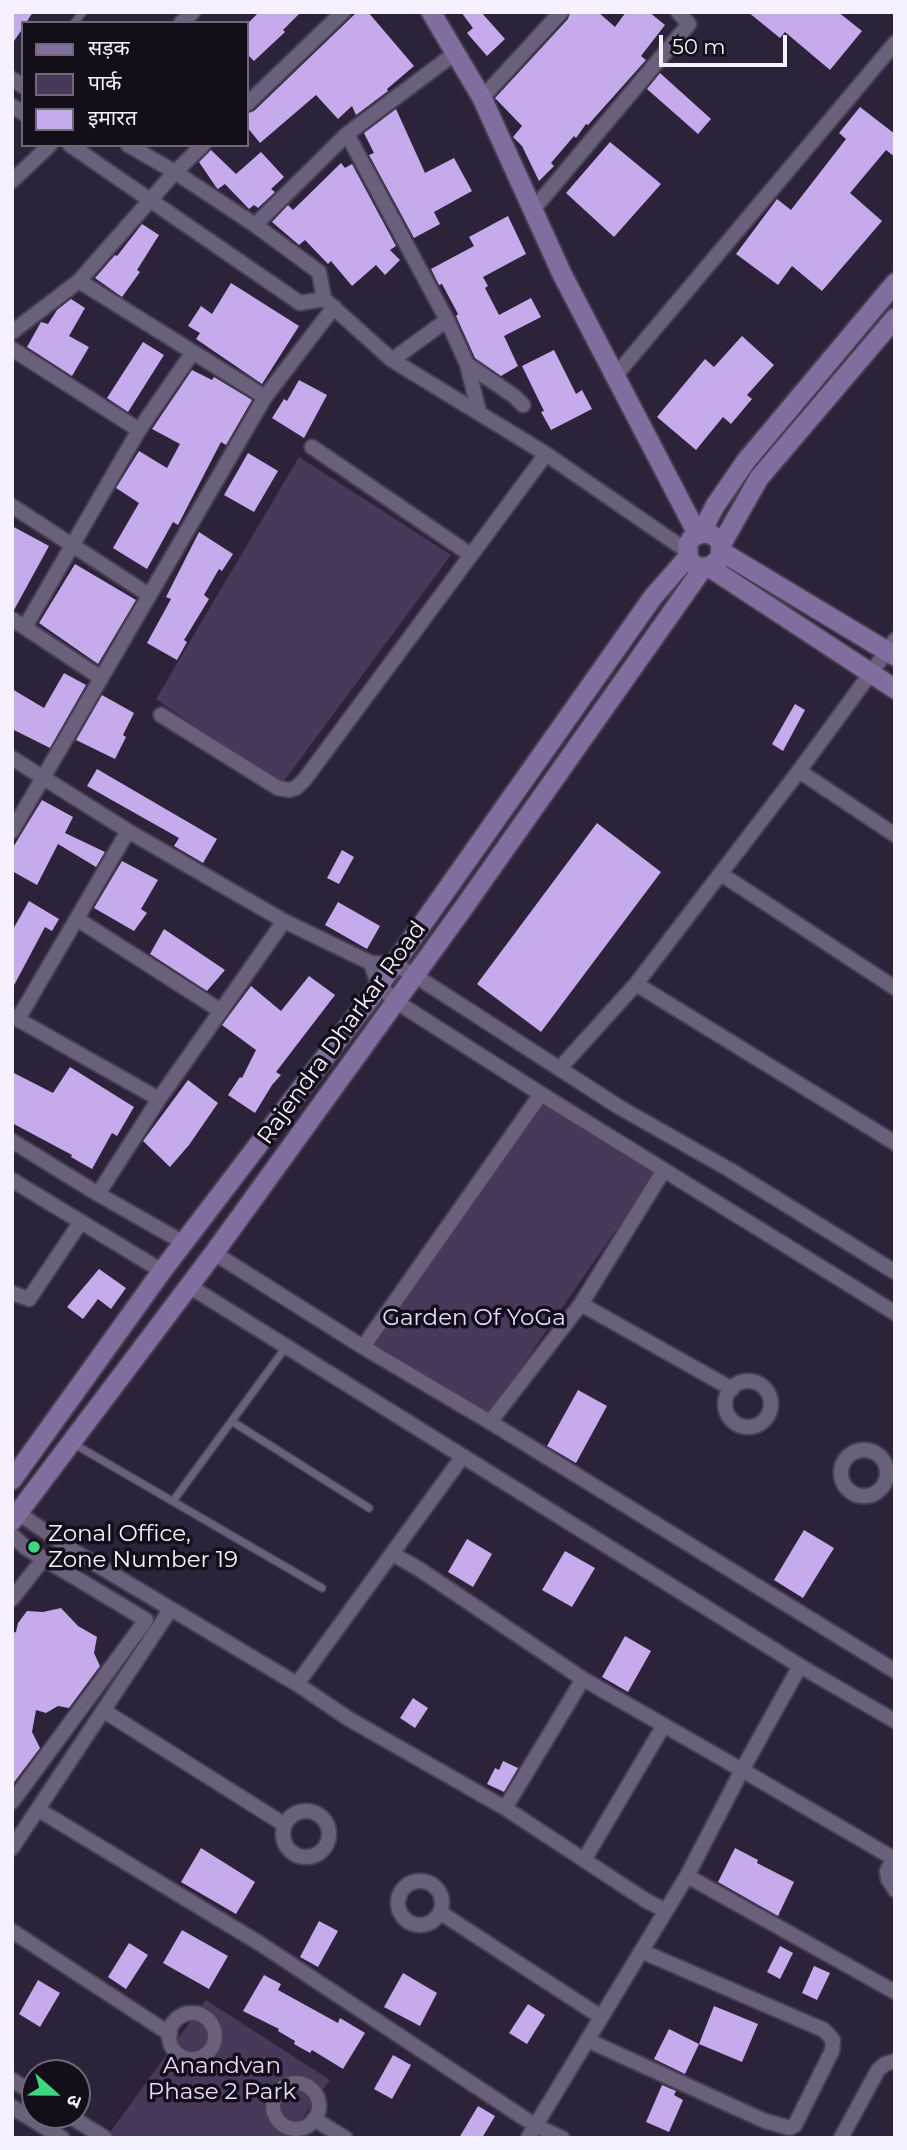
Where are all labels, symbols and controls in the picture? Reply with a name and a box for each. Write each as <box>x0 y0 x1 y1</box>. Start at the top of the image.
legend <box>21 21 248 147</box>
scale bar <box>662 21 790 65</box>
text: 50 m <box>672 34 726 59</box>
text: सड़क <box>88 35 130 60</box>
text: पार्क <box>88 70 122 95</box>
text: इमारत <box>88 105 137 130</box>
street label: Rajendra Dharkar Road <box>252 916 432 1150</box>
park label: Garden Of YoGa <box>382 1304 566 1332</box>
place label: Zonal Office, Zone Number 19 <box>48 1520 238 1574</box>
marker: Zonal Office, Zone Number 19 <box>26 1539 42 1555</box>
park label: Anandvan Phase 2 Park <box>148 2052 296 2106</box>
north arrow <box>21 2059 91 2129</box>
text: उ <box>61 2092 87 2110</box>

